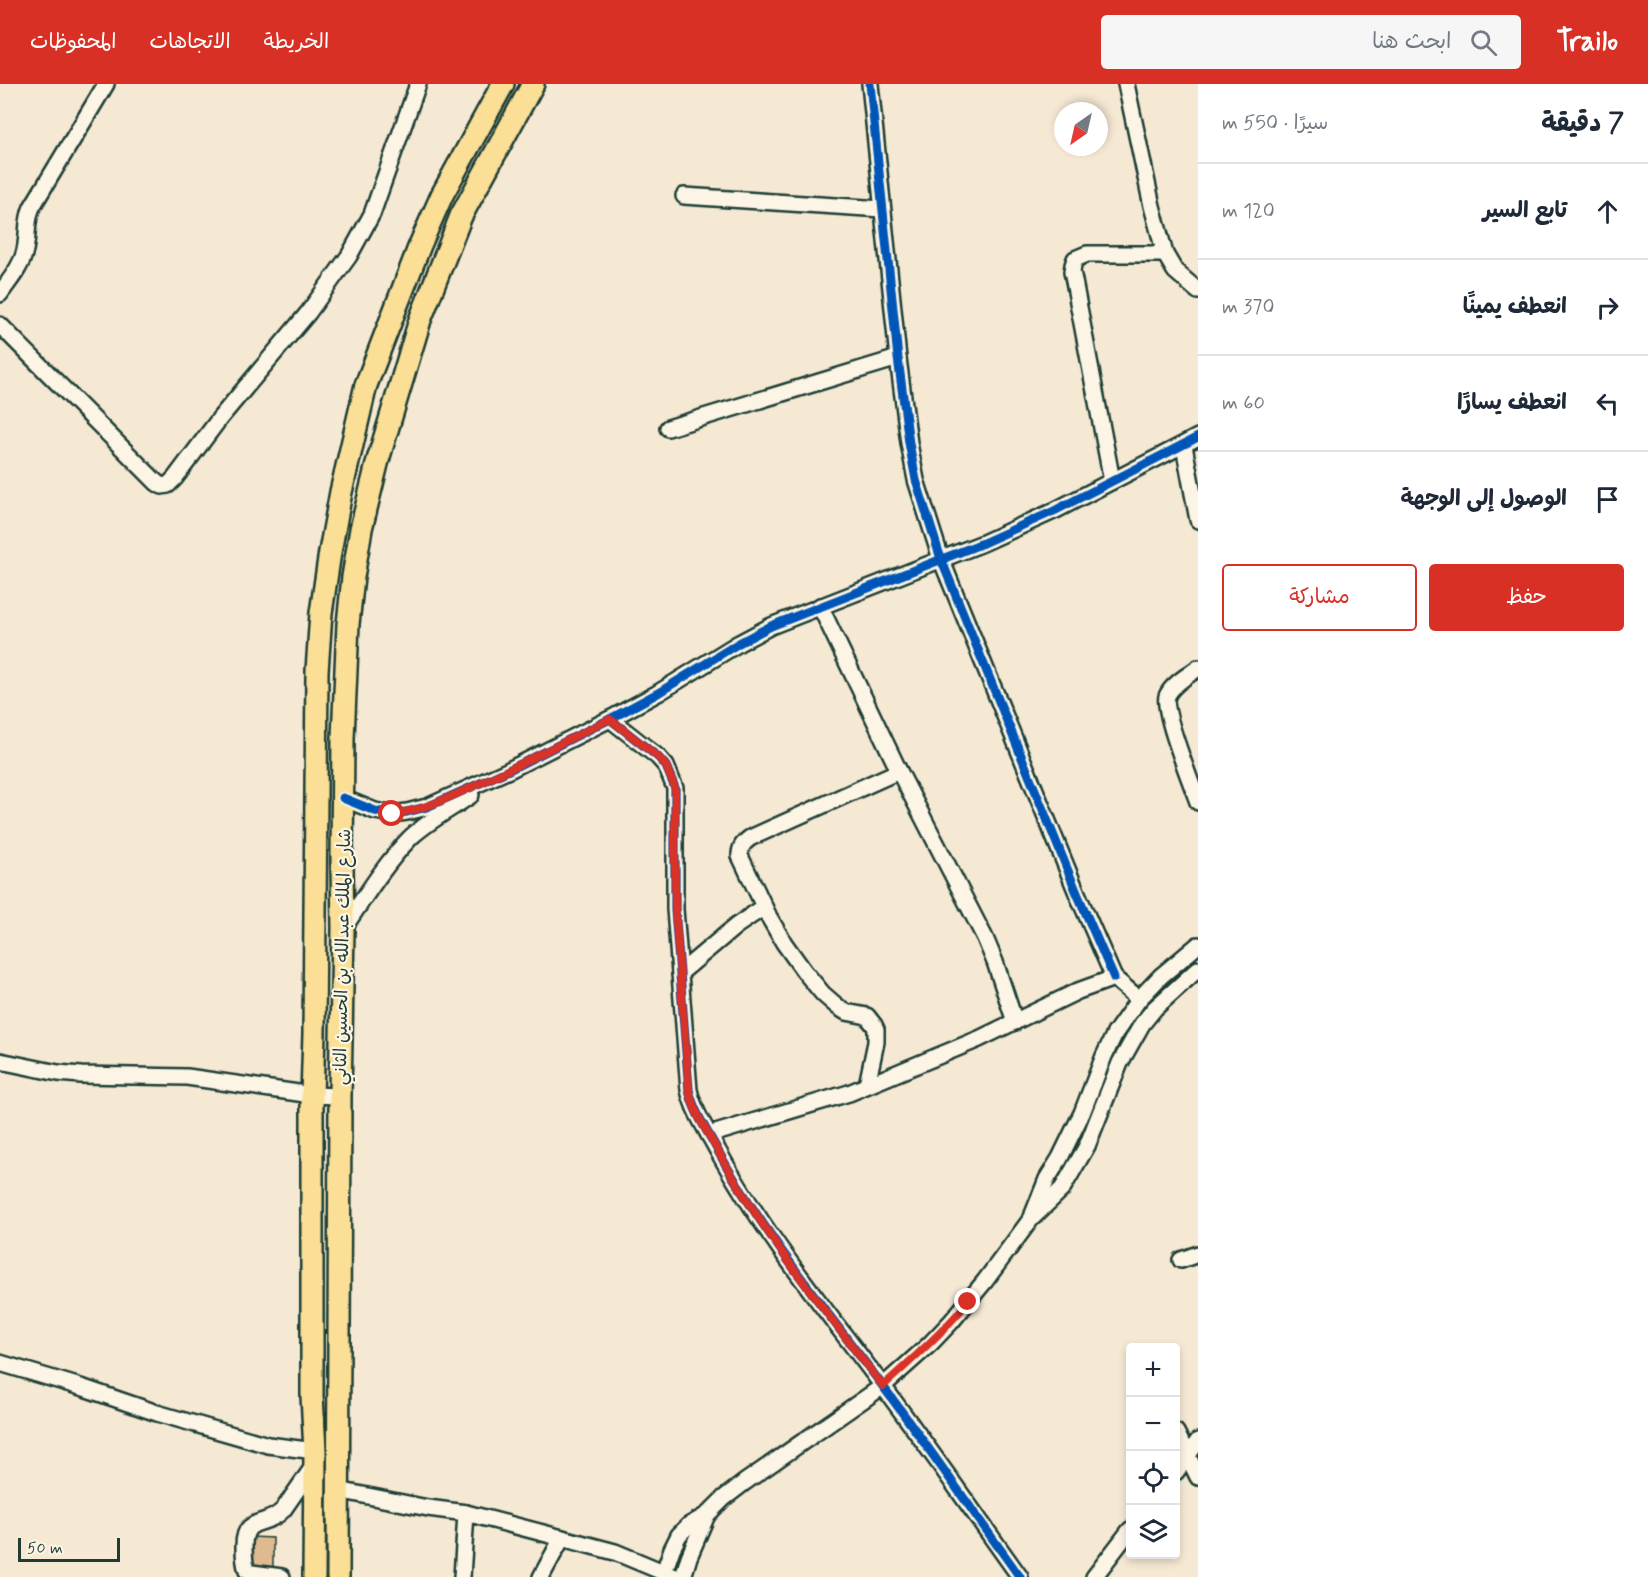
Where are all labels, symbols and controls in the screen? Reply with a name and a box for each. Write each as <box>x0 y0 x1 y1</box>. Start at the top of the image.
search box <box>1101 15 1521 69</box>
text: Trailo <box>1557 24 1618 61</box>
icon: search <box>1467 26 1500 59</box>
text: المحفوظات <box>30 28 116 56</box>
text: الاتجاهات <box>149 28 231 56</box>
text: الخريطة <box>264 28 329 56</box>
text: ابحث هنا <box>1372 28 1452 56</box>
north arrow <box>1054 102 1108 156</box>
text: 7 دقيقة <box>1541 107 1624 141</box>
text: سيرًا · 550 m <box>1222 110 1328 137</box>
icon: ahead <box>1591 195 1624 228</box>
text: تابع السير <box>1483 197 1567 225</box>
text: 120 m <box>1222 198 1275 225</box>
icon: right <box>1591 291 1624 324</box>
text: انعطف يمينًا <box>1463 293 1567 321</box>
text: 370 m <box>1222 294 1274 321</box>
icon: left <box>1591 387 1624 420</box>
text: انعطف يسارًا <box>1457 389 1567 417</box>
text: 60 m <box>1222 390 1265 417</box>
icon: arrive <box>1591 483 1624 516</box>
text: الوصول إلى الوجهة <box>1400 485 1567 513</box>
button: مشاركة <box>1222 564 1417 631</box>
button: حفظ <box>1429 564 1624 631</box>
route start <box>378 800 404 826</box>
street label: شارع الملك عبدالله بن الحسين الثاني <box>329 829 360 1085</box>
route end <box>954 1288 980 1314</box>
map controls <box>1126 1343 1180 1559</box>
button: + <box>1126 1343 1180 1397</box>
button: − <box>1126 1397 1180 1451</box>
button: locate <box>1126 1451 1180 1505</box>
button: layers <box>1126 1505 1180 1559</box>
scale bar <box>18 1535 120 1562</box>
text: 50 m <box>27 1538 63 1559</box>

